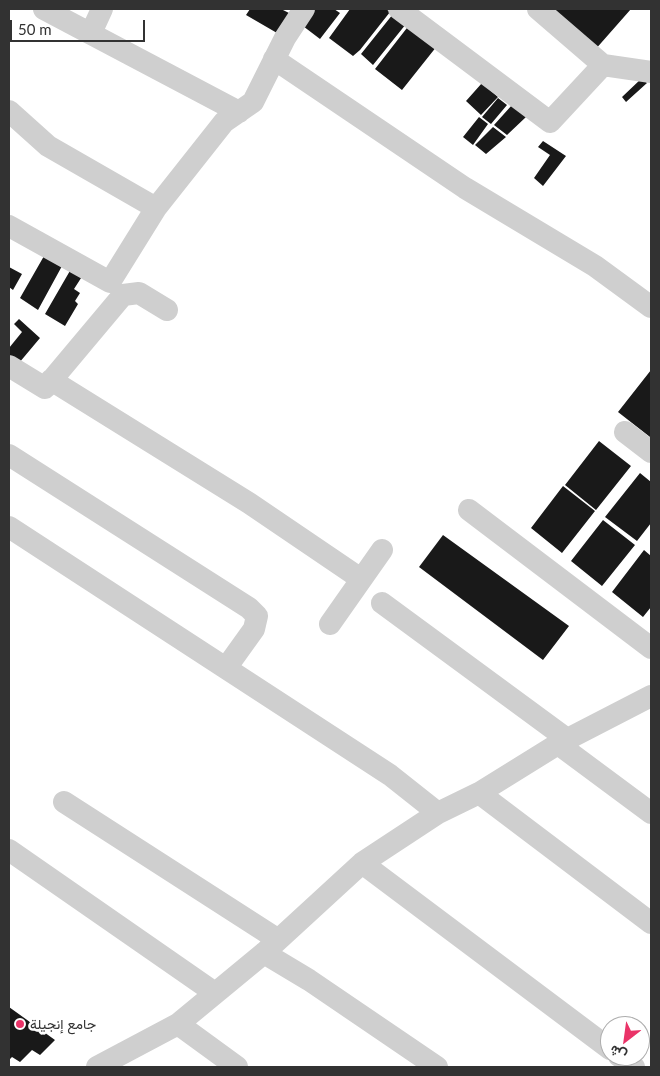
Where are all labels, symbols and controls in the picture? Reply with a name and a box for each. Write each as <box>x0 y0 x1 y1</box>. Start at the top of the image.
scale bar <box>12 10 148 42</box>
text: 50 m <box>18 20 52 38</box>
place label: جامع إنجيلة <box>30 1016 96 1032</box>
north arrow <box>600 1016 650 1066</box>
marker: جامع إنجيلة <box>14 1018 26 1030</box>
text: ش <box>606 1042 629 1065</box>

